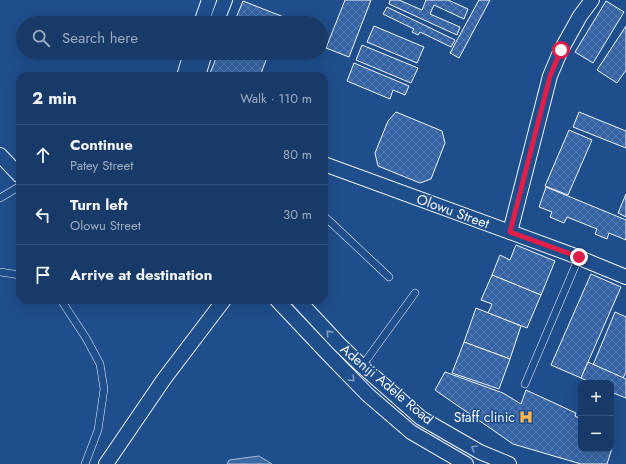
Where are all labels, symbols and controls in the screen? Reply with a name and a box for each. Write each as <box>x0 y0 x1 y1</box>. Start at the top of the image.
search box <box>16 16 328 60</box>
icon: search <box>30 27 52 49</box>
text: Search here <box>62 27 138 49</box>
route start <box>552 41 570 59</box>
text: 2 min <box>32 86 77 110</box>
text: Walk · 110 m <box>240 89 312 108</box>
text: Continue <box>70 134 133 156</box>
icon: ahead <box>32 144 54 166</box>
text: 80 m <box>283 145 312 164</box>
text: Patey Street <box>70 156 133 175</box>
street label: Olowu Street <box>414 189 493 234</box>
text: Turn left <box>70 194 128 216</box>
icon: left <box>32 204 54 226</box>
text: 30 m <box>283 205 312 224</box>
text: Olowu Street <box>70 216 141 235</box>
route end <box>570 248 588 266</box>
icon: arrive <box>32 264 54 286</box>
text: Arrive at destination <box>70 264 212 286</box>
one-way arrow <box>326 330 334 338</box>
street label: Adeniji Adele Road <box>336 339 438 429</box>
one-way arrow <box>347 374 355 382</box>
map controls <box>578 380 614 452</box>
button: + <box>578 380 614 416</box>
place label: Staff clinic <box>454 407 515 427</box>
hospital icon: Staff clinic <box>518 409 534 425</box>
button: − <box>578 416 614 452</box>
one-way arrow <box>470 446 478 453</box>

